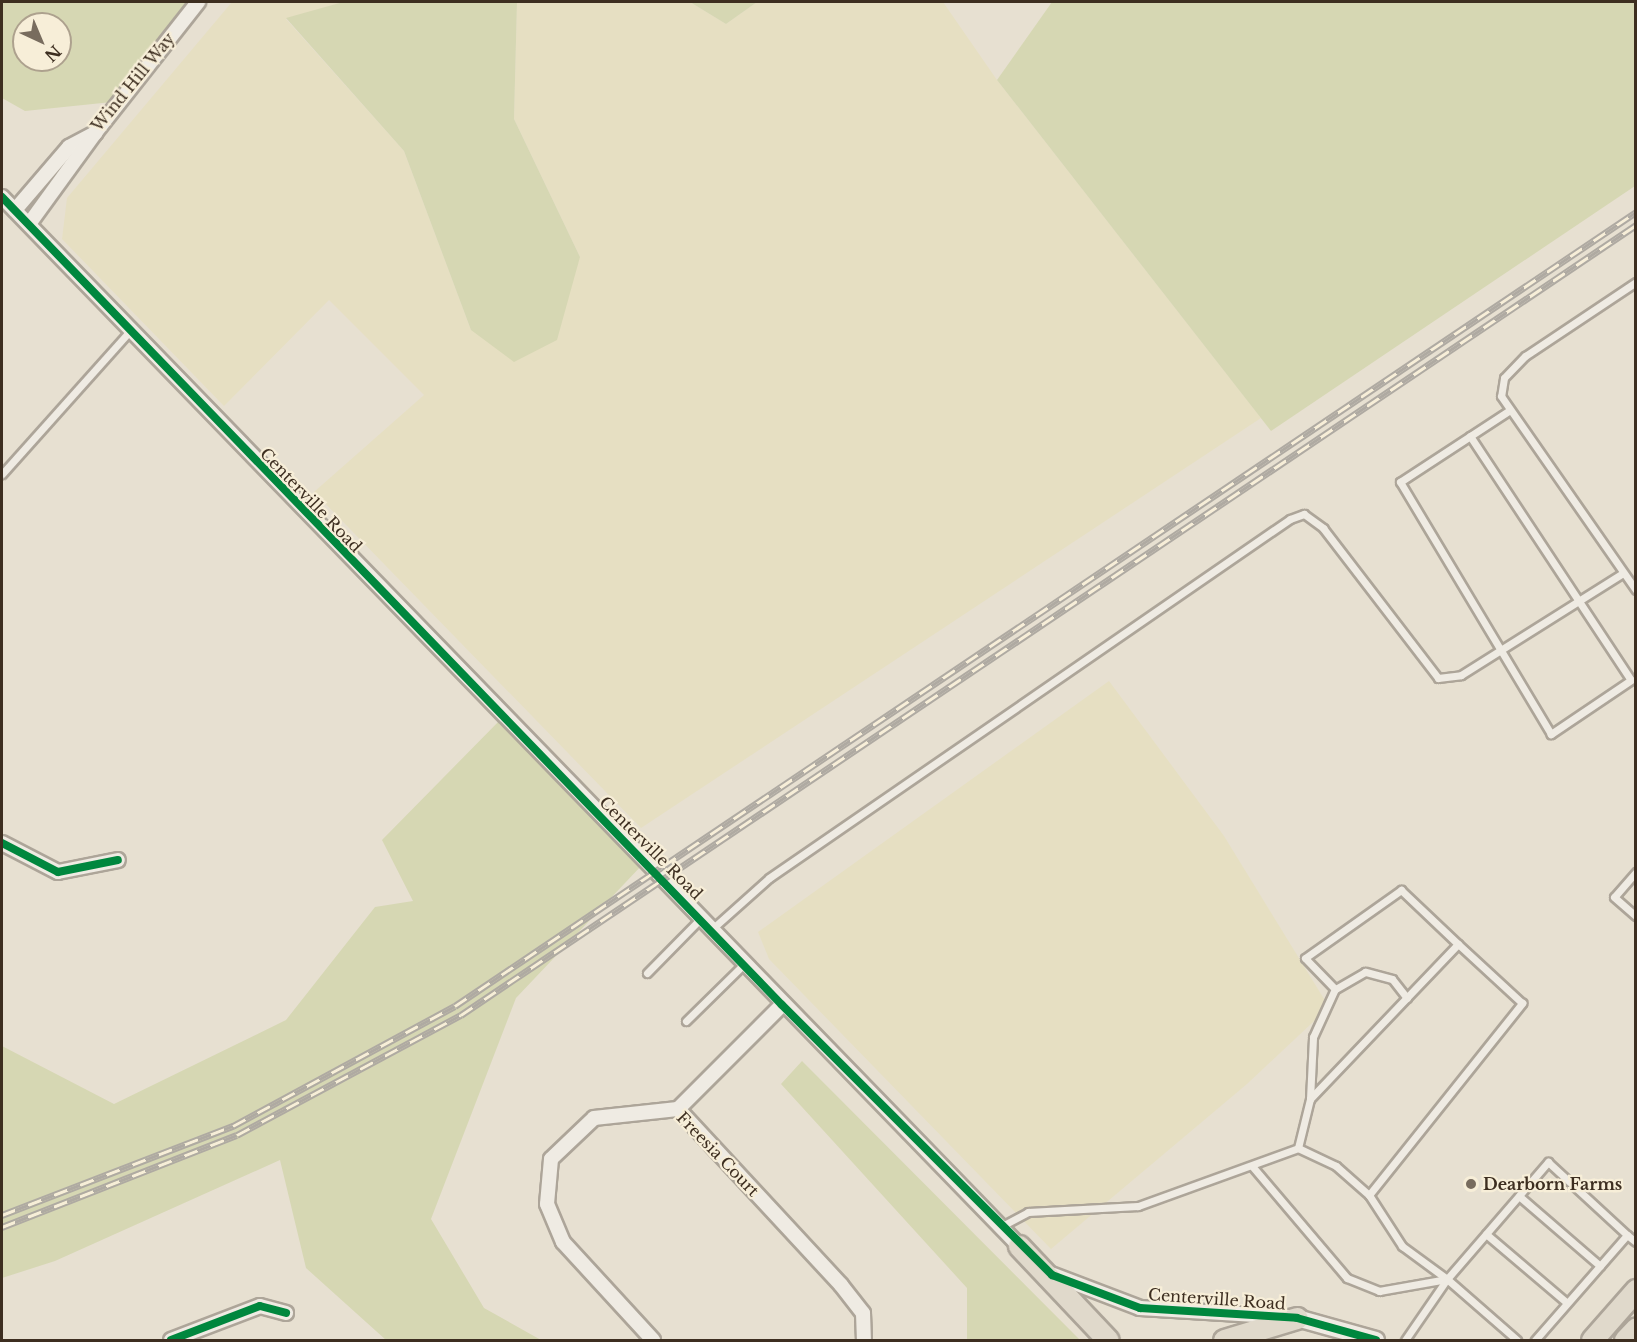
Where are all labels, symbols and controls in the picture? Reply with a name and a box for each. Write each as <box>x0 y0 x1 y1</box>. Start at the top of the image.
north arrow <box>12 12 72 72</box>
street label: Wind Hill Way <box>87 29 179 135</box>
text: N <box>41 41 65 66</box>
street label: Centerville Road <box>256 444 366 556</box>
street label: Centerville Road <box>595 792 707 904</box>
street label: Freesia Court <box>673 1108 763 1200</box>
place label: Dearborn Farms <box>1483 1174 1622 1194</box>
marker: Dearborn Farms <box>1464 1177 1478 1191</box>
street label: Centerville Road <box>1148 1285 1286 1313</box>

